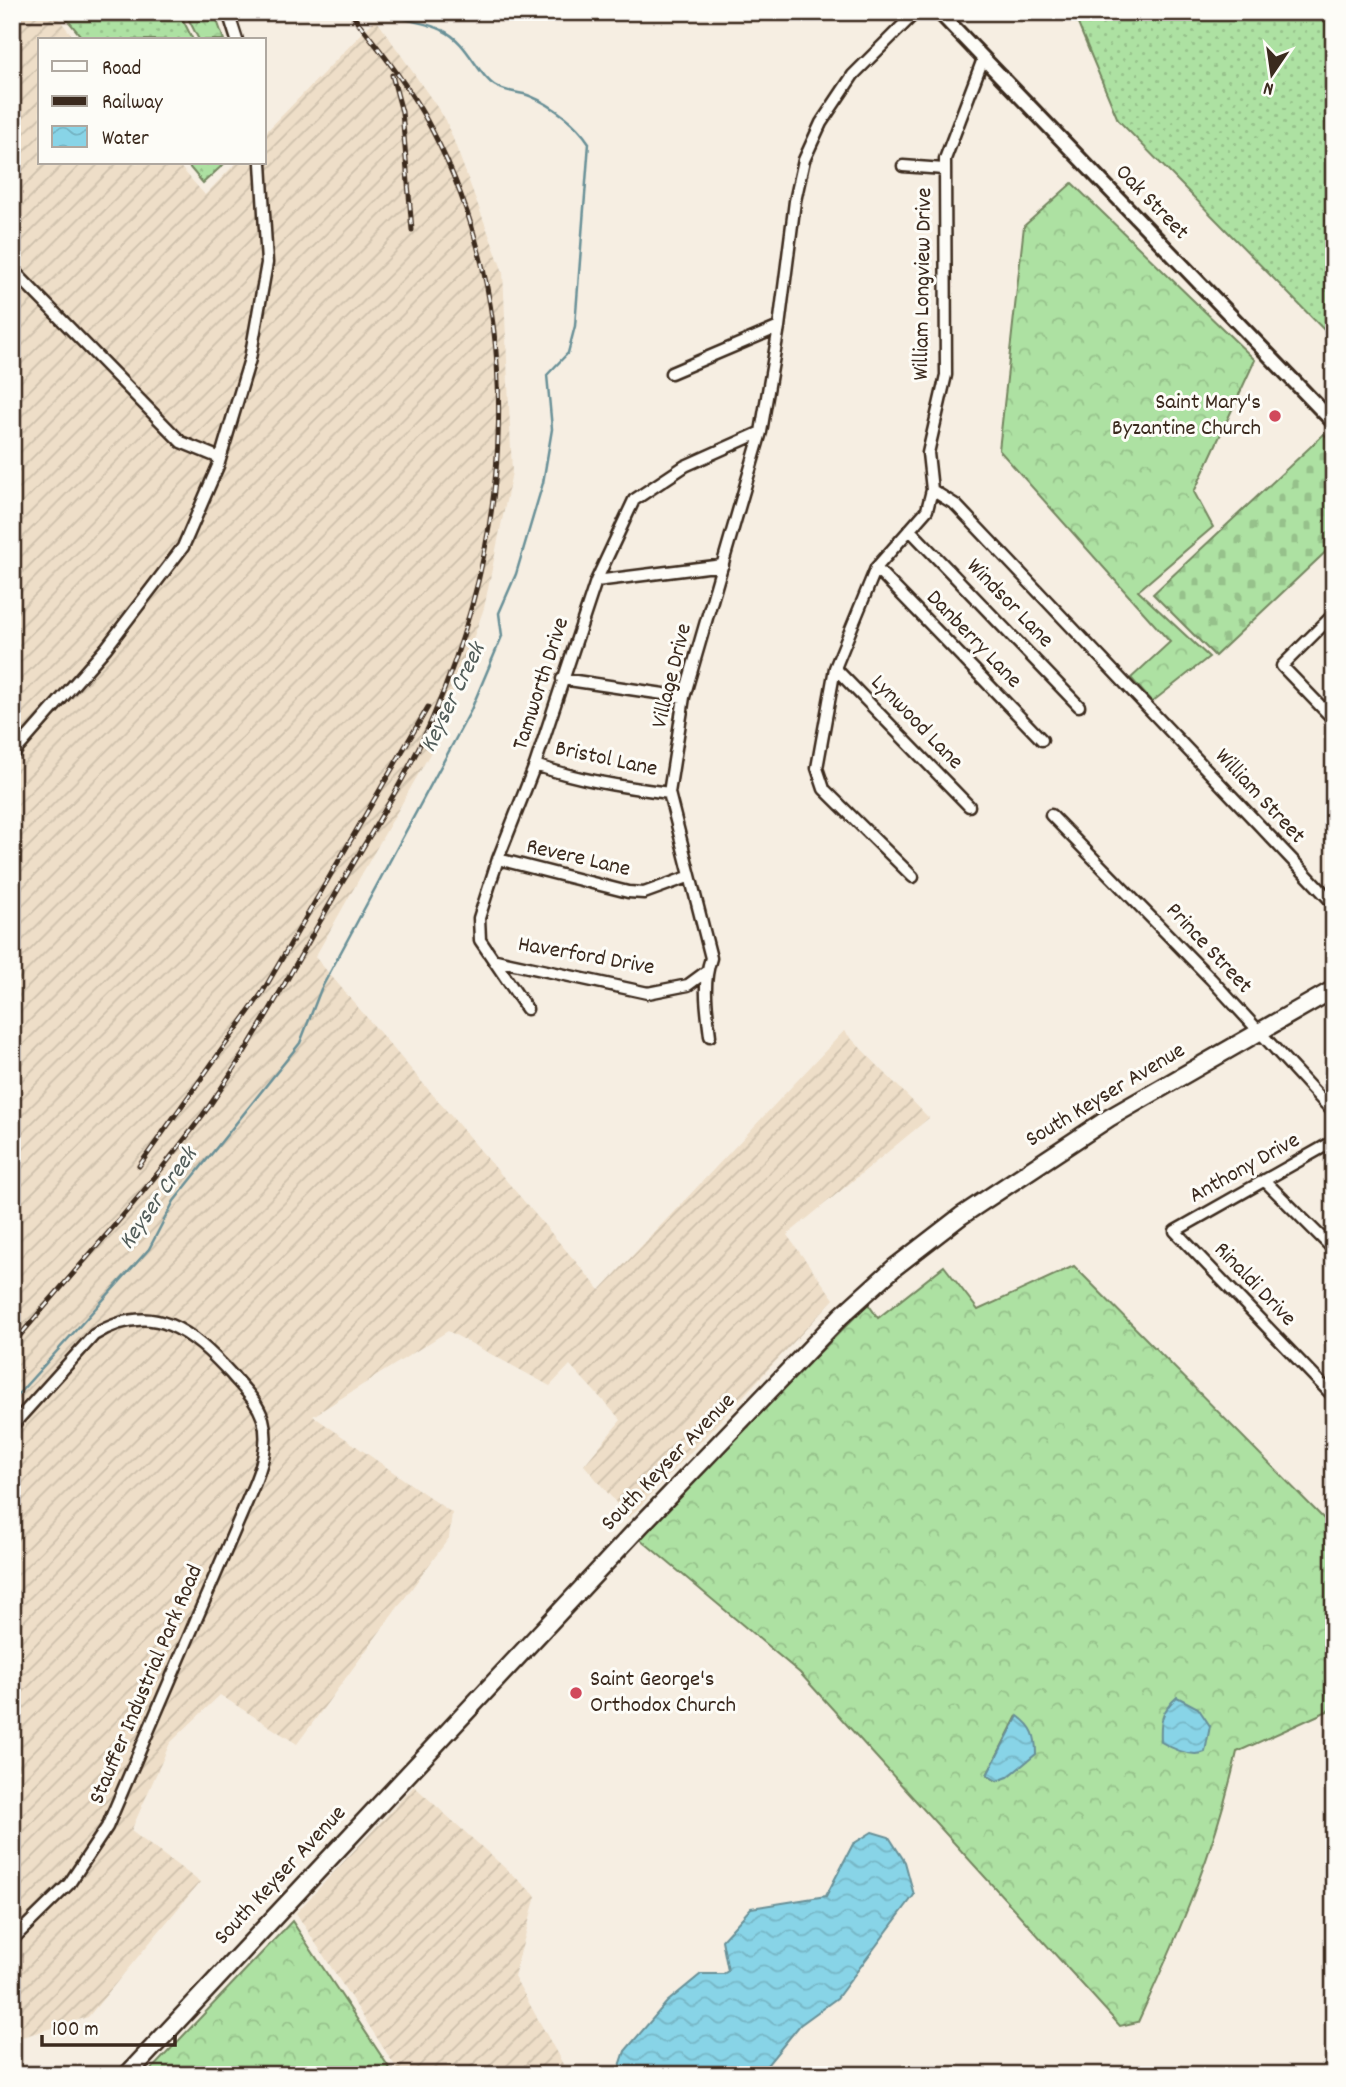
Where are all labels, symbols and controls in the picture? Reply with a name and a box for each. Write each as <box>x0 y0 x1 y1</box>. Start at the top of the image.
legend <box>38 38 266 164</box>
north arrow <box>1238 38 1308 108</box>
text: Road <box>102 55 141 85</box>
text: N <box>1261 73 1277 101</box>
text: Railway <box>102 89 163 119</box>
text: Water <box>102 125 149 155</box>
street label: Oak Street <box>1106 158 1196 248</box>
street label: William Longview Drive <box>906 187 942 381</box>
place label: Saint Mary's Byzantine Church <box>1112 387 1261 446</box>
marker: Saint Mary's Byzantine Church <box>1267 408 1283 424</box>
street label: Windsor Lane <box>958 552 1060 656</box>
street label: Danberry Lane <box>917 583 1029 697</box>
street label: Tamworth Drive <box>505 613 579 755</box>
street label: Village Drive <box>644 620 702 732</box>
water label: Keyser Creek <box>413 636 496 759</box>
street label: Lynwood Lane <box>862 668 970 778</box>
street label: Bristol Lane <box>552 733 660 787</box>
street label: William Street <box>1206 742 1312 852</box>
street label: Revere Lane <box>523 831 633 887</box>
street label: Prince Street <box>1157 896 1259 1002</box>
street label: Haverford Drive <box>515 929 657 985</box>
street label: South Keyser Avenue <box>1020 1035 1192 1157</box>
street label: Anthony Drive <box>1184 1125 1306 1213</box>
water label: Keyser Creek <box>111 1139 208 1257</box>
street label: Rinaldi Drive <box>1205 1235 1303 1335</box>
street label: South Keyser Avenue <box>594 1386 744 1540</box>
street label: Stauffer Industrial Park Road <box>82 1560 212 1810</box>
place label: Saint George's Orthodox Church <box>590 1664 736 1723</box>
marker: Saint George's Orthodox Church <box>568 1685 584 1701</box>
street label: South Keyser Avenue <box>207 1798 355 1954</box>
scale bar <box>42 2003 175 2047</box>
text: 100 m <box>52 2016 99 2046</box>

